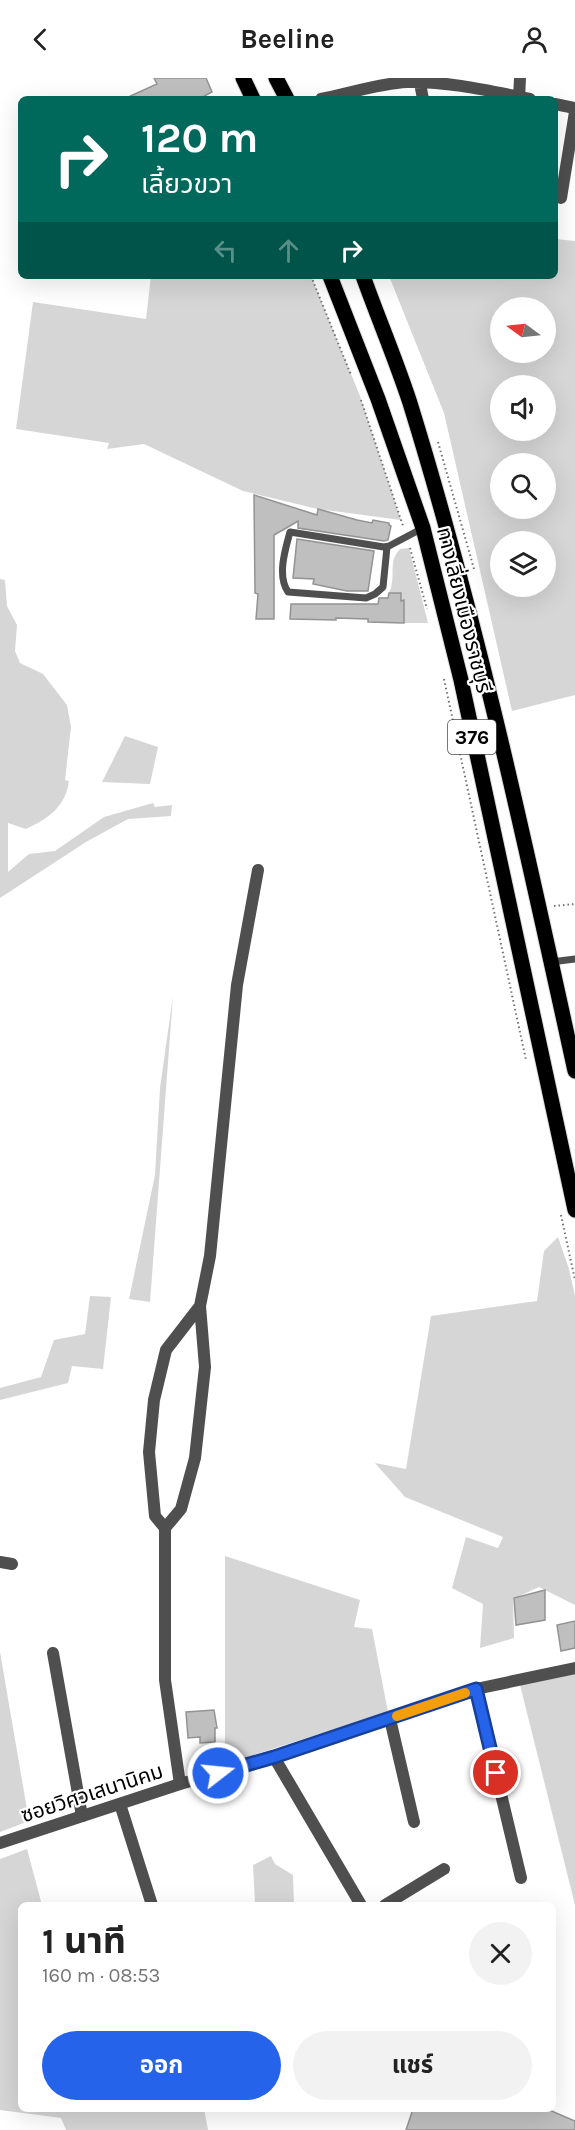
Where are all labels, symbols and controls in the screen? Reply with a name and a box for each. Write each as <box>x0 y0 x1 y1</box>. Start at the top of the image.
icon: back <box>24 23 57 56</box>
text: Beeline <box>240 23 335 55</box>
icon: person <box>518 23 551 56</box>
text: 120 m <box>141 113 258 163</box>
icon: right <box>42 120 120 198</box>
text: เลี้ยวขวา <box>141 168 232 200</box>
icon: left <box>209 234 242 267</box>
icon: ahead <box>272 234 305 267</box>
icon: right <box>335 234 368 267</box>
north arrow <box>490 297 556 363</box>
map controls <box>490 297 556 597</box>
button: sound <box>490 375 556 441</box>
button: search <box>490 453 556 519</box>
street label: ทางเลี่ยงเมืองราชบุรี <box>431 524 499 696</box>
button: layers <box>490 531 556 597</box>
road number: 376 <box>448 720 496 754</box>
position arrow <box>186 1741 250 1805</box>
pin <box>470 1747 521 1798</box>
icon: arrive <box>479 1756 512 1789</box>
street label: ซอยวิศวเสนานิคม <box>18 1759 166 1827</box>
text: 1 นาที <box>42 1920 126 1962</box>
button: close <box>469 1922 532 1985</box>
text: 160 m · 08:53 <box>42 1964 160 1987</box>
button: ออก <box>42 2031 281 2100</box>
button: แชร์ <box>293 2031 532 2100</box>

